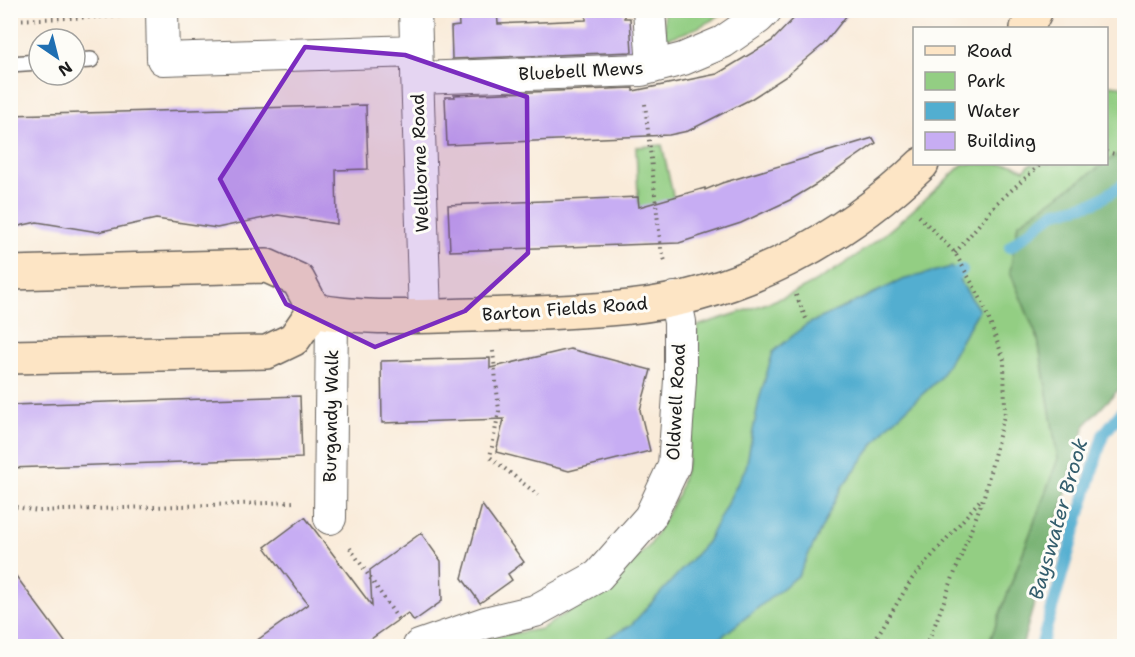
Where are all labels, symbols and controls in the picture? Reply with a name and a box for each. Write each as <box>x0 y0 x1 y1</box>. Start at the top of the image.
north arrow <box>27 27 87 87</box>
legend <box>913 27 1108 165</box>
text: Road <box>967 39 1012 63</box>
street label: Bluebell Mews <box>518 56 644 86</box>
text: N <box>54 57 77 81</box>
text: Park <box>967 69 1006 93</box>
street label: Wellborne Road <box>406 93 434 233</box>
text: Water <box>967 99 1020 123</box>
text: Building <box>967 129 1036 153</box>
street label: Barton Fields Road <box>481 291 649 327</box>
street label: Oldwell Road <box>661 343 691 461</box>
street label: Burgandy Walk <box>318 349 344 483</box>
water label: Bayswater Brook <box>1023 435 1094 603</box>

